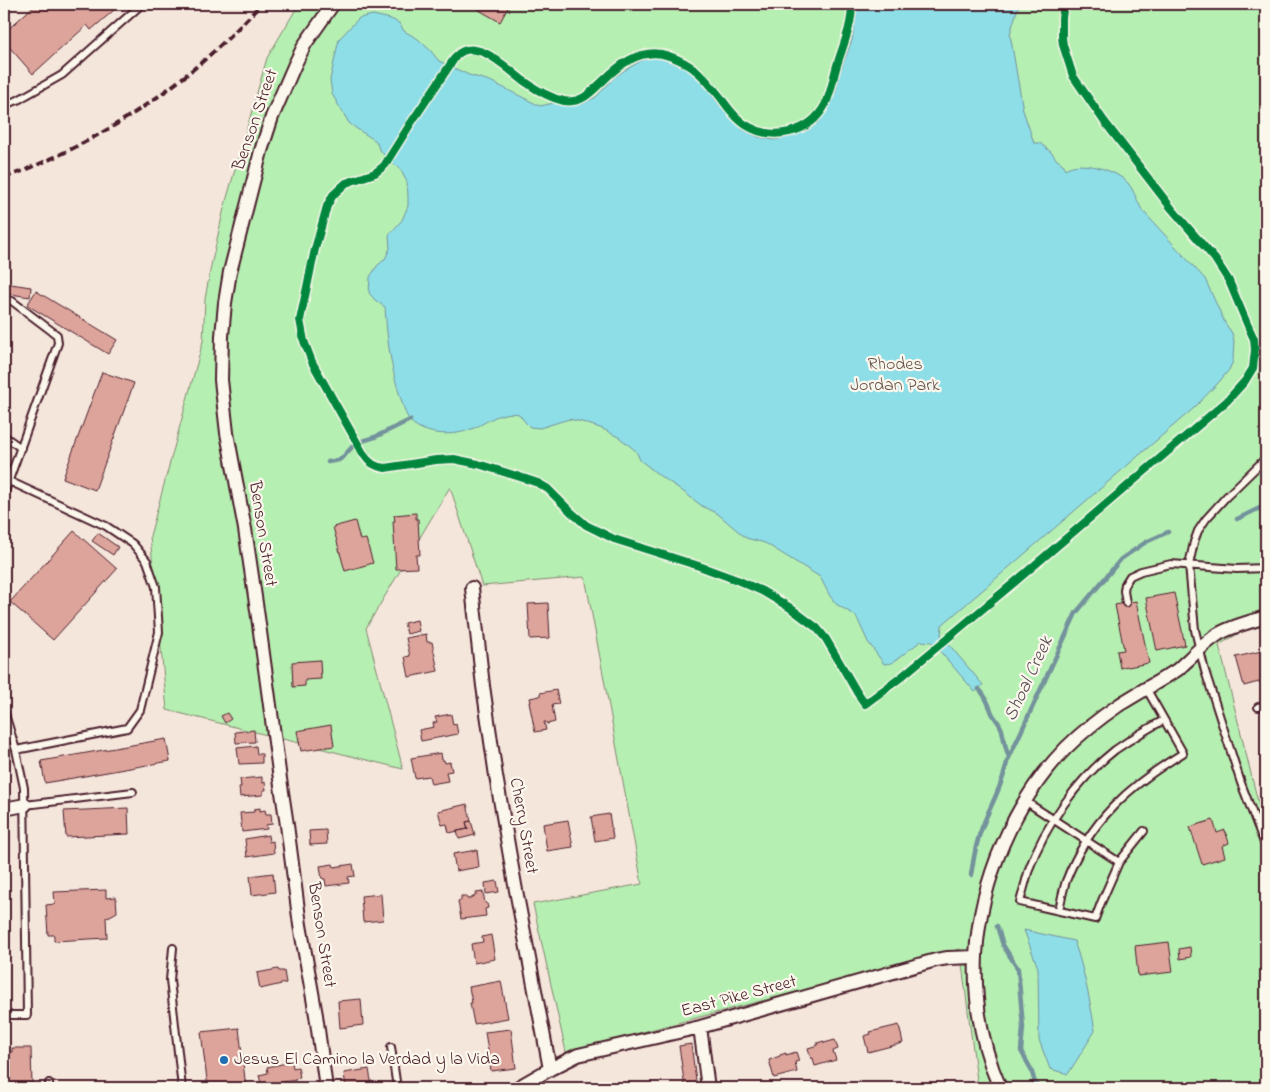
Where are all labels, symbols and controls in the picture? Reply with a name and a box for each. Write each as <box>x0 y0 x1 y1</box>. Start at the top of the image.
street label: Benson Street <box>226 66 286 175</box>
park label: Rhodes Jordan Park <box>850 352 940 399</box>
street label: Benson Street <box>241 478 283 589</box>
water label: Shoal Creek <box>998 631 1061 726</box>
street label: Cherry Street <box>502 776 544 876</box>
street label: Benson Street <box>300 879 342 990</box>
street label: East Pike Street <box>678 969 800 1025</box>
place label: Jesus El Camino la Verdad y la Vida <box>234 1047 500 1073</box>
marker: Jesus El Camino la Verdad y la Vida <box>218 1054 230 1066</box>

